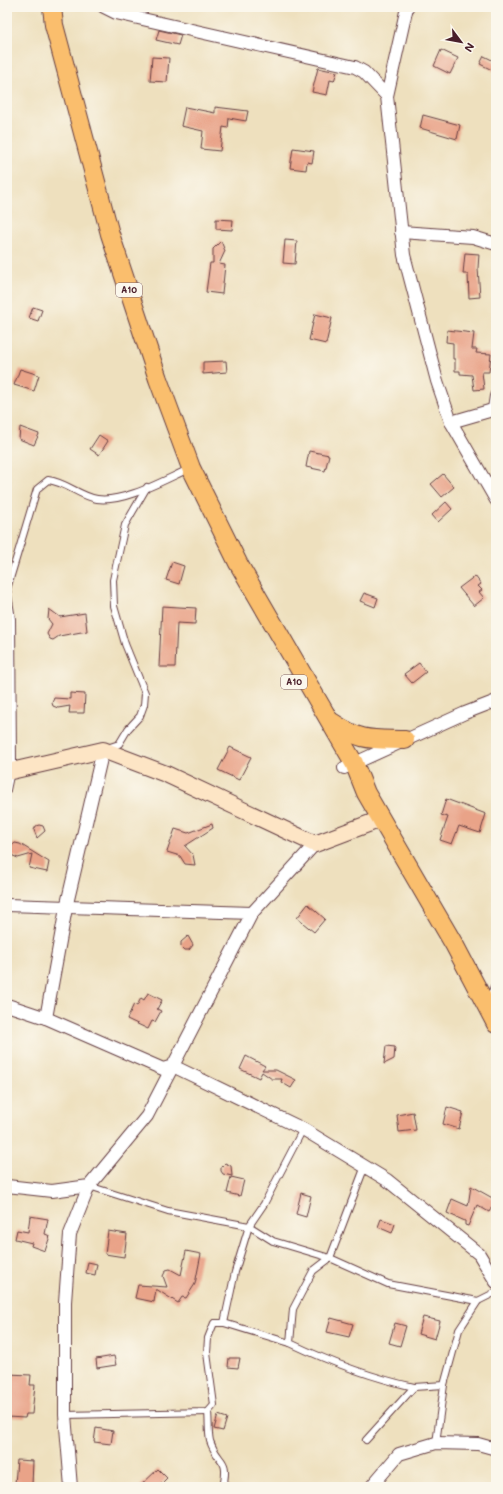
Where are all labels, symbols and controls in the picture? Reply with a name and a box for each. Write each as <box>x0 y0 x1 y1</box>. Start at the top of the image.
north arrow <box>441 22 481 62</box>
text: N <box>461 40 478 55</box>
road number: A10 <box>116 283 142 297</box>
road number: A10 <box>281 675 307 689</box>

